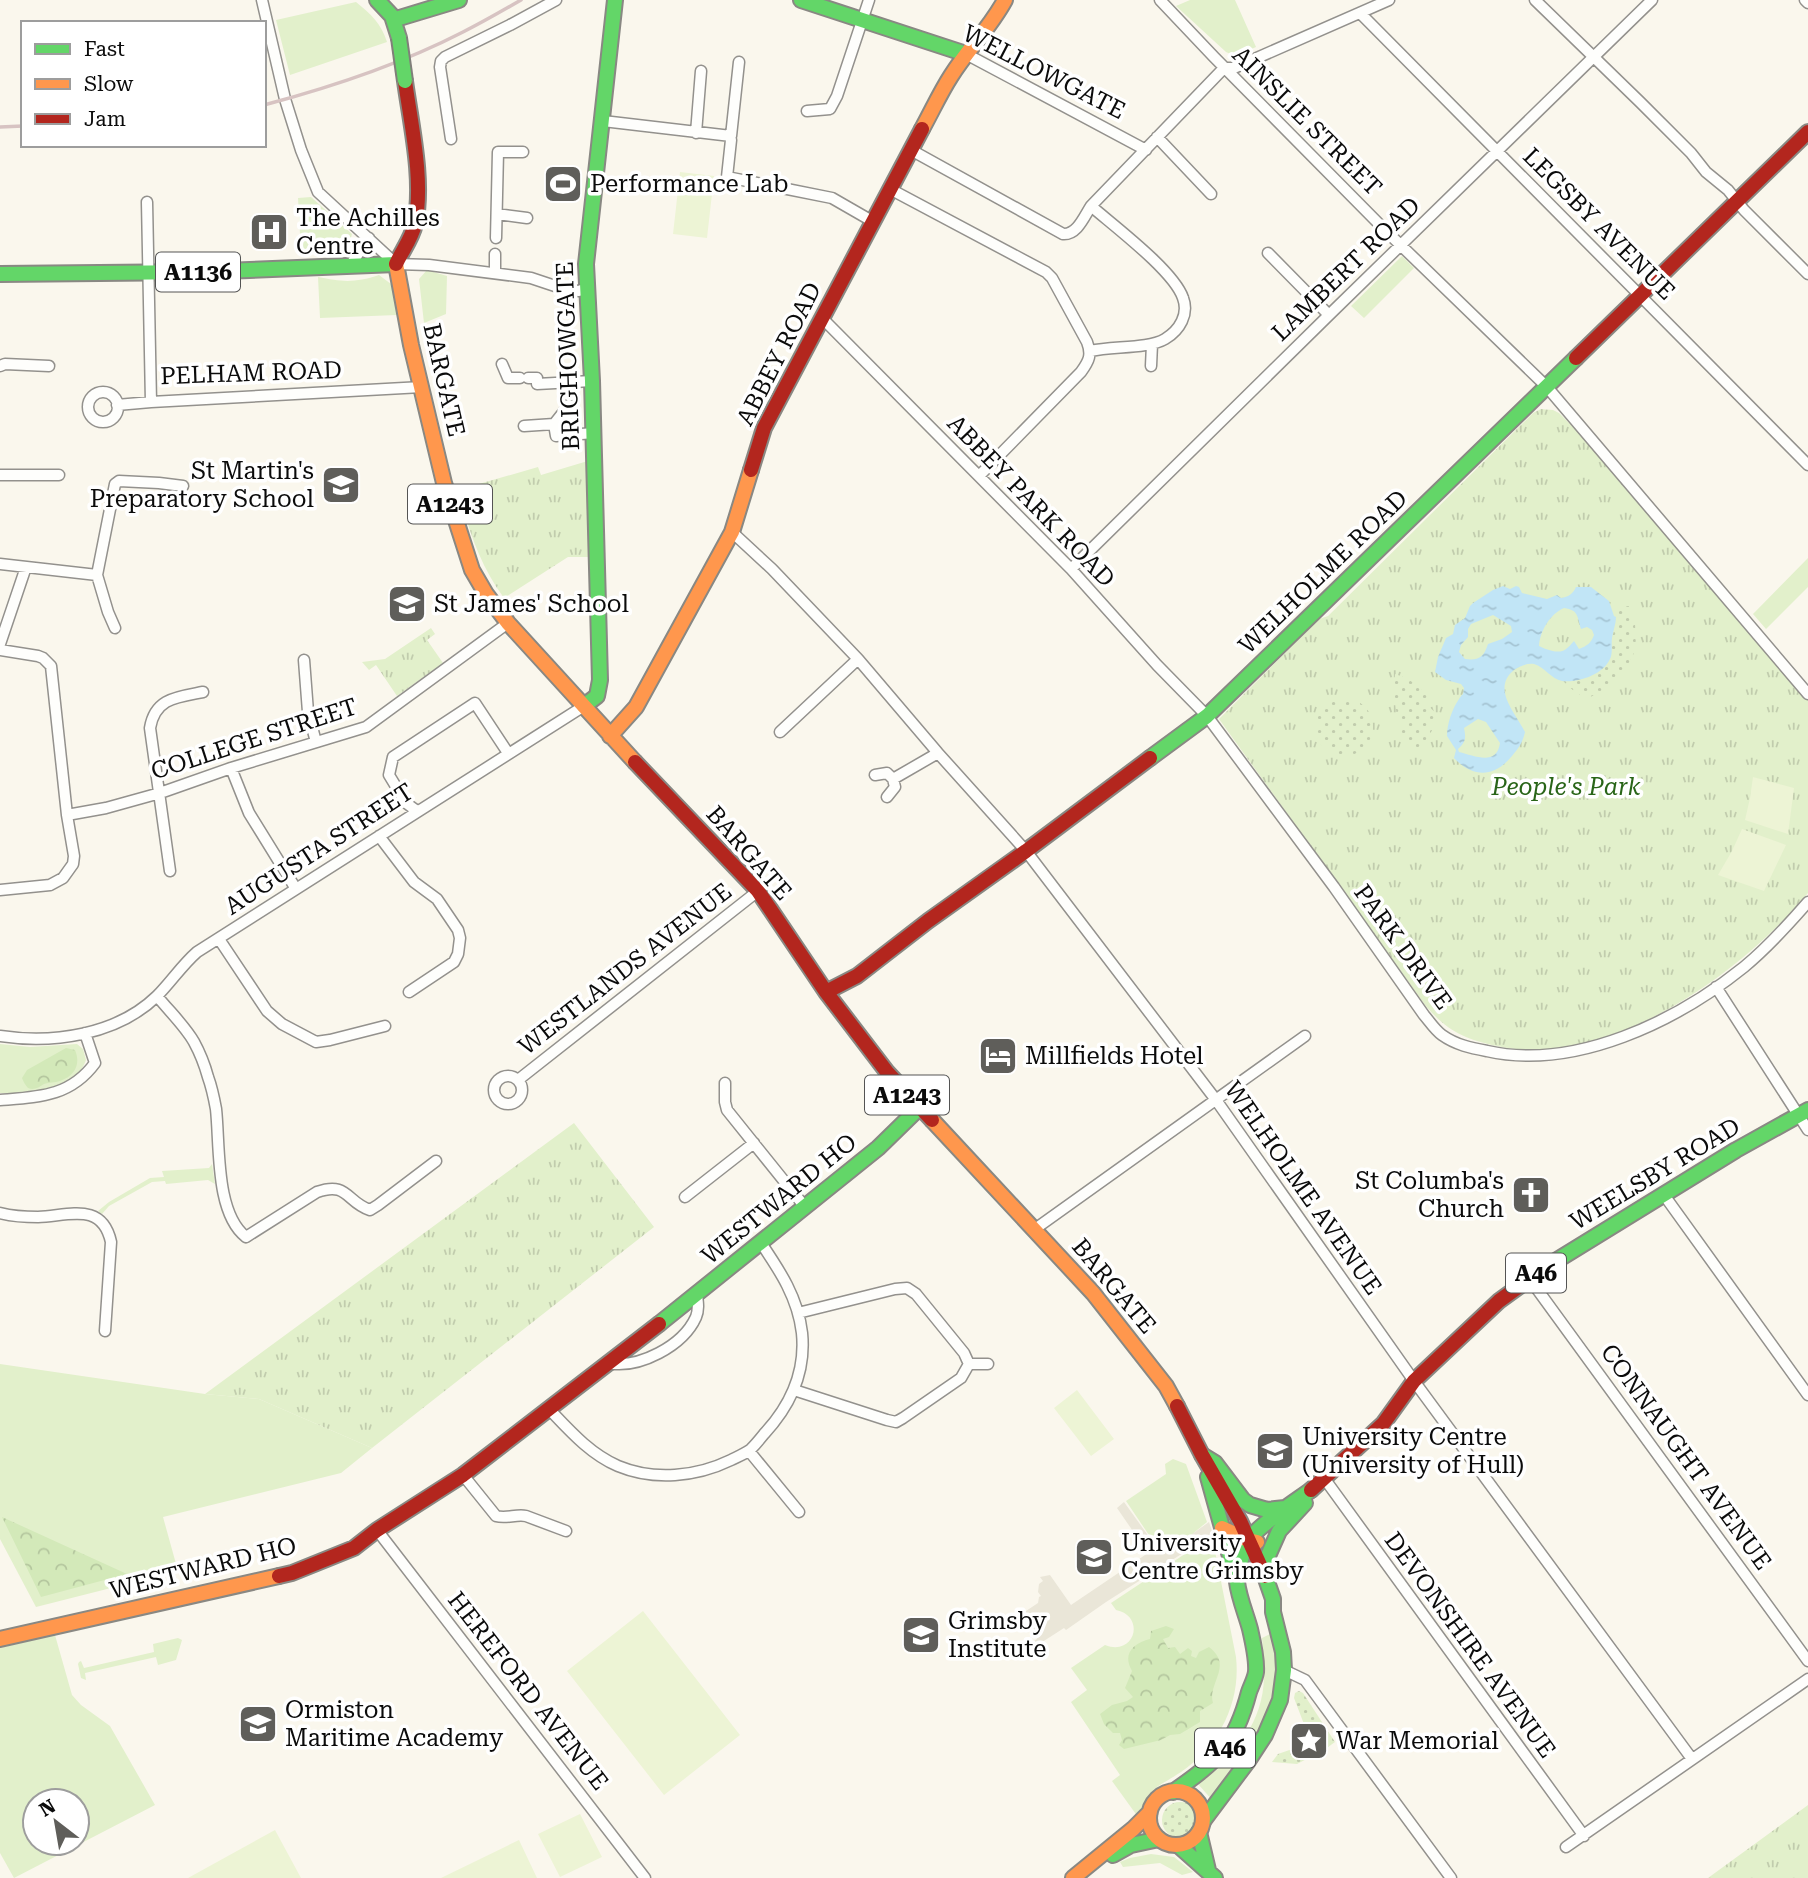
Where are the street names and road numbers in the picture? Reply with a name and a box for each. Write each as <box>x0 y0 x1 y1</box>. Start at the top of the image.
street label: WELLOWGATE <box>958 19 1130 125</box>
street label: AINSLIE STREET <box>1227 41 1387 201</box>
street label: LEGSBY AVENUE <box>1517 142 1681 306</box>
street label: LAMBERT ROAD <box>1266 191 1426 347</box>
road number: A1136 <box>156 252 240 292</box>
street label: BRIGHOWGATE <box>551 261 585 451</box>
street label: ABBEY ROAD <box>731 278 827 430</box>
street label: BARGATE <box>417 321 471 439</box>
street label: PELHAM ROAD <box>160 356 342 390</box>
street label: ABBEY PARK ROAD <box>942 409 1120 593</box>
road number: A1243 <box>408 484 492 524</box>
street label: WELHOLME ROAD <box>1233 484 1413 660</box>
street label: COLLEGE STREET <box>147 692 361 786</box>
street label: AUGUSTA STREET <box>219 778 419 920</box>
street label: BARGATE <box>701 800 797 906</box>
street label: WESTLANDS AVENUE <box>513 877 737 1061</box>
street label: PARK DRIVE <box>1348 879 1458 1015</box>
road number: A1243 <box>865 1076 949 1114</box>
street label: WELHOLME AVENUE <box>1219 1076 1387 1300</box>
street label: WEELSBY ROAD <box>1565 1112 1745 1236</box>
street label: WESTWARD HO <box>696 1128 862 1270</box>
street label: BARGATE <box>1066 1233 1162 1339</box>
road number: A46 <box>1506 1254 1566 1292</box>
street label: CONNAUGHT AVENUE <box>1595 1339 1777 1575</box>
street label: DEVONSHIRE AVENUE <box>1379 1527 1561 1763</box>
street label: WESTWARD HO <box>107 1531 299 1605</box>
street label: HEREFORD AVENUE <box>442 1586 614 1796</box>
road number: A46 <box>1195 1728 1255 1768</box>

